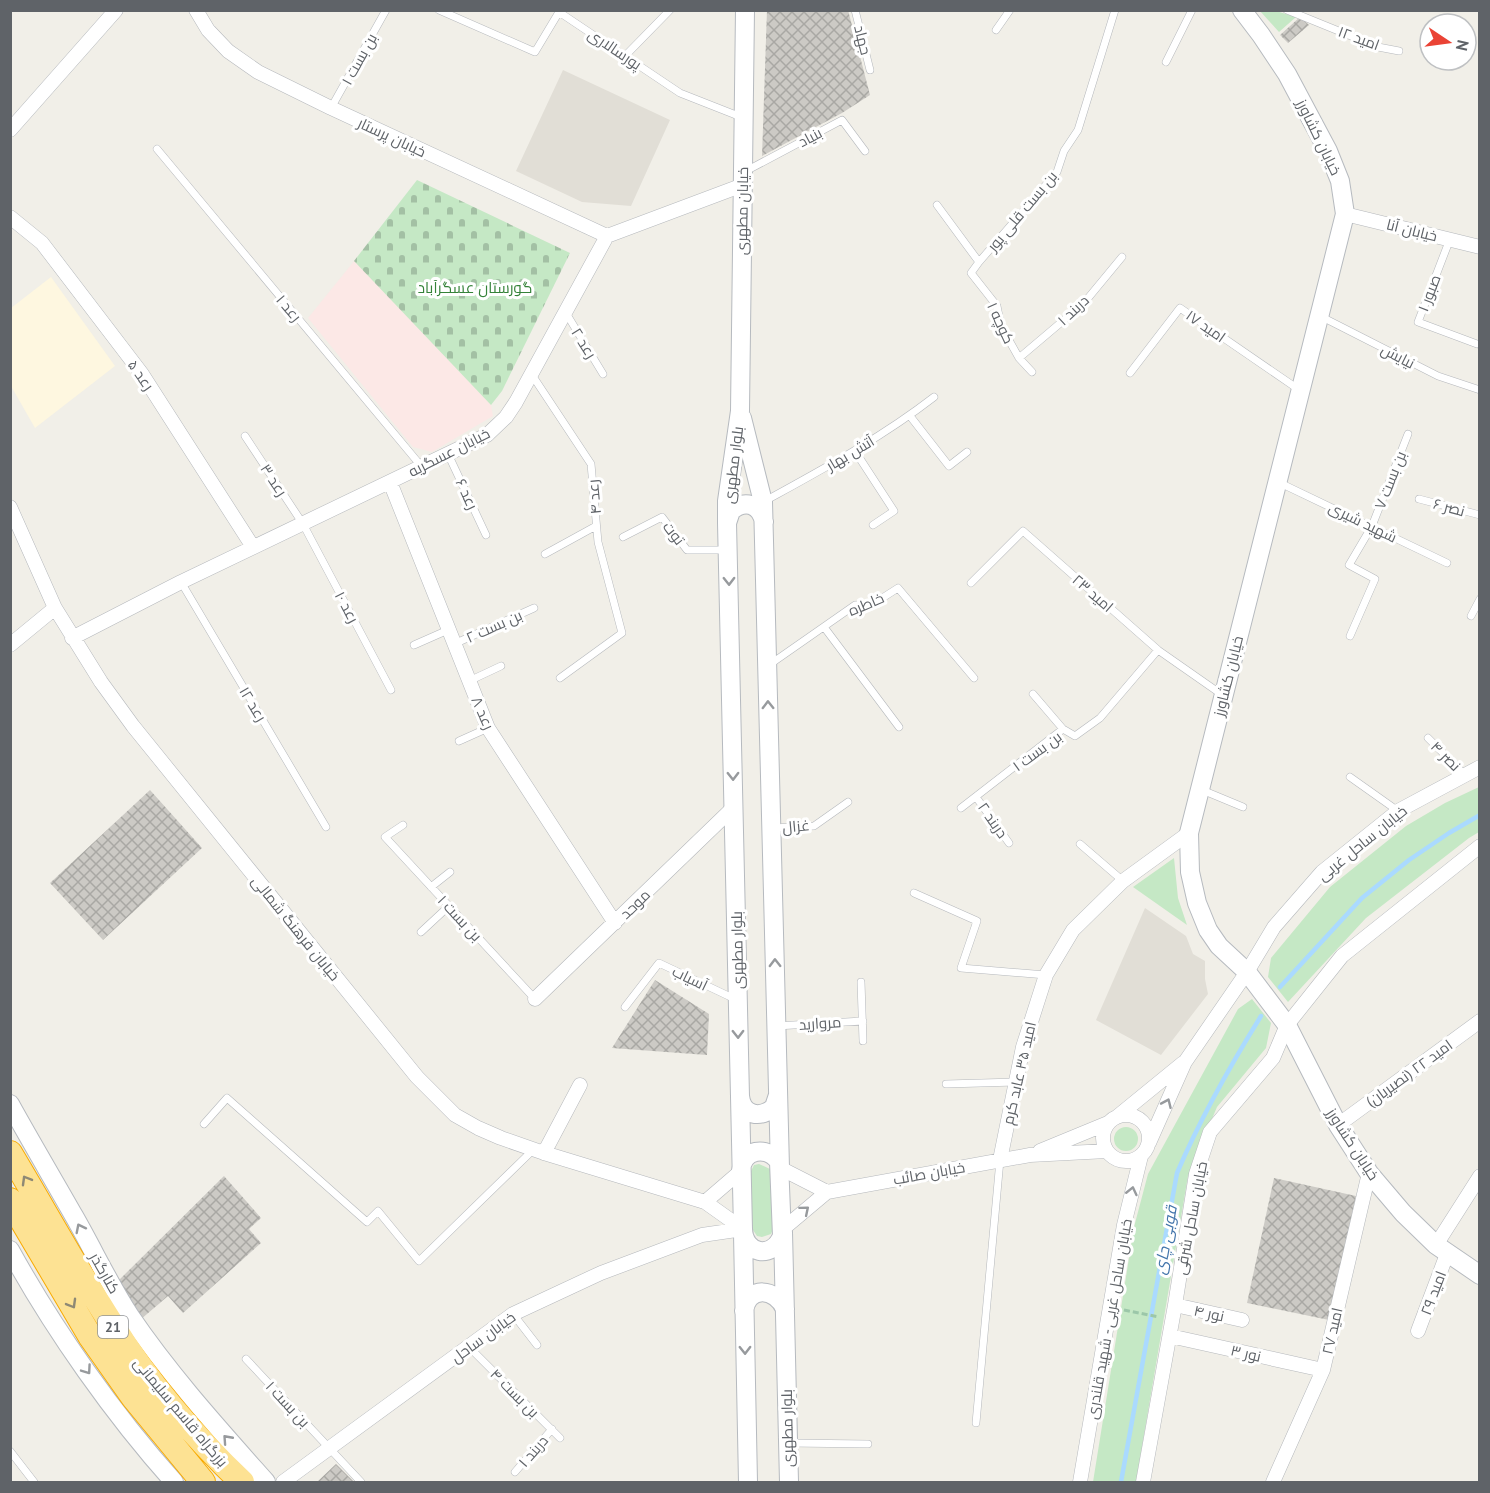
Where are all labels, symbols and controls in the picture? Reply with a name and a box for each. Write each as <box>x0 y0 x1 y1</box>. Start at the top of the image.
north arrow <box>1418 12 1478 72</box>
street label: امید ۱۲ <box>1336 22 1382 54</box>
street label: جهاد <box>849 23 876 57</box>
street label: پورسالاری <box>584 24 645 75</box>
street label: بن بست ۱ <box>337 30 382 89</box>
text: N <box>1452 38 1474 53</box>
street label: خیابان کشاورز <box>1291 95 1346 179</box>
street label: خیابان پرستار <box>353 112 429 162</box>
street label: بنیاد <box>795 123 825 151</box>
street label: خیابان مطهری <box>732 167 753 255</box>
street label: بن بست قلی پور <box>982 167 1062 257</box>
street label: خیابان آنا <box>1384 214 1440 246</box>
street label: صبور ۱ <box>1413 272 1445 314</box>
park label: گورستان عسگرآباد <box>418 278 532 298</box>
street label: رعد ۱ <box>272 291 306 325</box>
street label: دربند ۱ <box>1053 291 1093 329</box>
street label: کوچه ۱ <box>982 299 1019 347</box>
street label: امید ۱۷ <box>1182 306 1230 346</box>
street label: رعد ۲ <box>567 324 601 362</box>
street label: نیایش <box>1377 339 1418 373</box>
street label: رعد ۵ <box>124 356 158 394</box>
street label: خیابان عسگریه <box>405 423 493 482</box>
street label: بلوار مطهری <box>719 425 748 505</box>
street label: آتش بهار <box>822 431 878 476</box>
street label: بن بست ۷ <box>1370 448 1411 512</box>
street label: رعد ۳ <box>257 460 291 500</box>
street label: رعد ۶ <box>452 475 482 513</box>
street label: رعد ۴ <box>583 479 605 515</box>
street label: نصر ۶ <box>1431 494 1467 520</box>
street label: شهید شیری <box>1325 497 1400 548</box>
street label: توت <box>659 517 689 549</box>
street label: امید ۲۳ <box>1069 570 1117 616</box>
one-way arrow <box>722 577 735 586</box>
street label: رعد ۱۰ <box>331 588 363 626</box>
street label: خاطره <box>845 588 887 620</box>
street label: بن بست ۲ <box>463 605 525 648</box>
street label: خیابان کشاورز <box>1209 634 1248 719</box>
street label: رعد ۱۲ <box>235 683 271 725</box>
street label: رعد ۸ <box>467 693 499 733</box>
one-way arrow <box>762 700 775 709</box>
street label: بن بست ۱ <box>1009 727 1066 776</box>
street label: نصر ۴ <box>1427 737 1465 775</box>
one-way arrow <box>727 772 739 781</box>
street label: دربند ۲ <box>974 798 1012 842</box>
street label: خیابان ساحل غربی <box>1313 801 1411 886</box>
street label: غزال <box>782 815 810 837</box>
street label: خیابان فرهنگ شمالی <box>247 871 344 985</box>
street label: موحد <box>616 885 654 923</box>
street label: بن بست ۱ <box>433 891 486 946</box>
street label: بلوار مطهری <box>727 911 748 989</box>
one-way arrow <box>769 958 781 967</box>
street label: آسیاب <box>669 961 711 995</box>
street label: مروارید <box>798 1012 842 1034</box>
street label: امید ۳۵ عابد کرم <box>998 1020 1041 1127</box>
one-way arrow <box>732 1030 745 1039</box>
street label: امید ۲۲ (نصیریان) <box>1362 1035 1457 1112</box>
one-way arrow <box>1159 1098 1171 1109</box>
street label: خیابان کشاورز <box>1321 1103 1383 1184</box>
street label: خیابان صائب <box>892 1157 967 1190</box>
street label: خیابان ساحل شرقی <box>1171 1160 1212 1277</box>
one-way arrow <box>22 1176 34 1186</box>
one-way arrow <box>1125 1186 1138 1196</box>
water label: قوبی چای <box>1149 1203 1182 1276</box>
one-way arrow <box>798 1207 809 1218</box>
street label: خیابان ساحل غربی - شهید قلندری <box>1082 1217 1137 1421</box>
one-way arrow <box>76 1223 88 1234</box>
street label: کنارگذر <box>85 1248 124 1297</box>
street label: امید ۲۹ <box>1416 1268 1450 1318</box>
one-way arrow <box>65 1298 76 1309</box>
street label: نور ۴ <box>1192 1301 1226 1325</box>
street label: امید ۲۷ <box>1317 1306 1347 1356</box>
street label: خیابان ساحل <box>447 1307 520 1368</box>
road number: 21 <box>98 1316 128 1338</box>
street label: نور ۳ <box>1229 1340 1263 1366</box>
one-way arrow <box>739 1346 751 1355</box>
street label: بزرگراه قاسم سلیمانی <box>129 1353 232 1471</box>
one-way arrow <box>80 1364 91 1375</box>
street label: بن بست ۴ <box>486 1364 544 1422</box>
street label: بن بست ۱ <box>261 1377 314 1432</box>
street label: بلوار مطهری <box>777 1389 798 1467</box>
street label: دربند ۱ <box>514 1431 552 1471</box>
one-way arrow <box>223 1435 234 1446</box>

